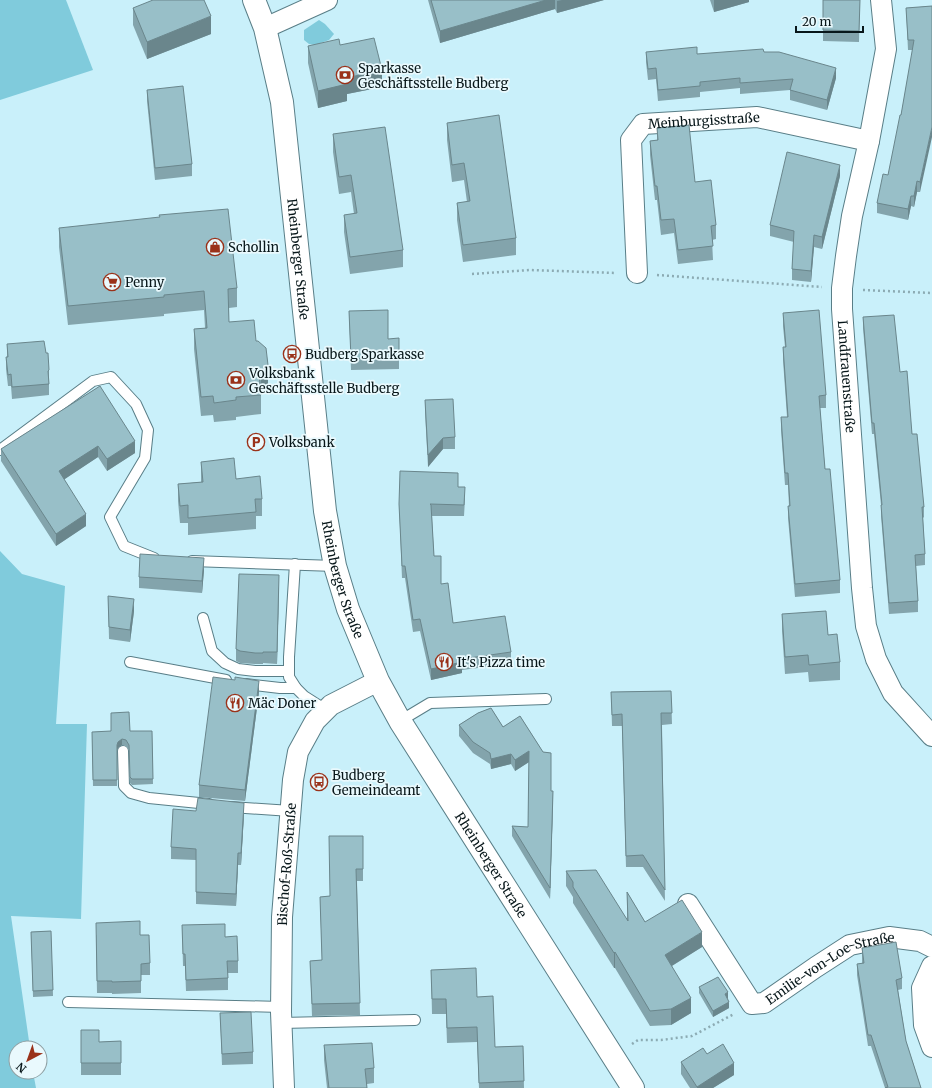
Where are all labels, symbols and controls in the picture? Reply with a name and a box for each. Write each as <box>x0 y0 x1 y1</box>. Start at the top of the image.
scale bar <box>796 8 863 34</box>
text: 20 m <box>802 14 831 29</box>
place label: Sparkasse Geschäftsstelle Budberg <box>358 60 508 92</box>
bank icon: Sparkasse Geschäftsstelle Budberg <box>335 65 355 85</box>
street label: Meinburgisstraße <box>647 109 760 133</box>
street label: Rheinberger Straße <box>283 198 313 321</box>
shop icon: Schollin <box>205 237 225 257</box>
place label: Schollin <box>228 239 280 256</box>
supermarket icon: Penny <box>102 272 122 292</box>
place label: Penny <box>125 274 165 291</box>
street label: Landfrauenstraße <box>834 320 859 434</box>
bus stop icon: Budberg Sparkasse <box>282 344 302 364</box>
place label: Budberg Sparkasse <box>305 346 424 363</box>
place label: Volksbank Geschäftsstelle Budberg <box>248 365 399 397</box>
bank icon: Volksbank Geschäftsstelle Budberg <box>226 370 246 390</box>
parking icon: Volksbank <box>246 432 266 452</box>
place label: Volksbank <box>268 434 335 451</box>
street label: Rheinberger Straße <box>318 519 367 641</box>
restaurant icon: It's Pizza time <box>434 652 454 672</box>
place label: It's Pizza time <box>457 654 545 671</box>
restaurant icon: Mäc Doner <box>225 693 245 713</box>
place label: Mäc Doner <box>248 695 317 712</box>
place label: Budberg Gemeindeamt <box>332 767 420 799</box>
bus stop icon: Budberg Gemeindeamt <box>309 772 329 792</box>
street label: Bischof-Roß-Straße <box>274 802 300 926</box>
street label: Rheinberger Straße <box>451 809 531 921</box>
street label: Emilie-von-Loe-Straße <box>762 929 896 1008</box>
north arrow <box>8 1040 48 1080</box>
text: N <box>13 1059 29 1076</box>

